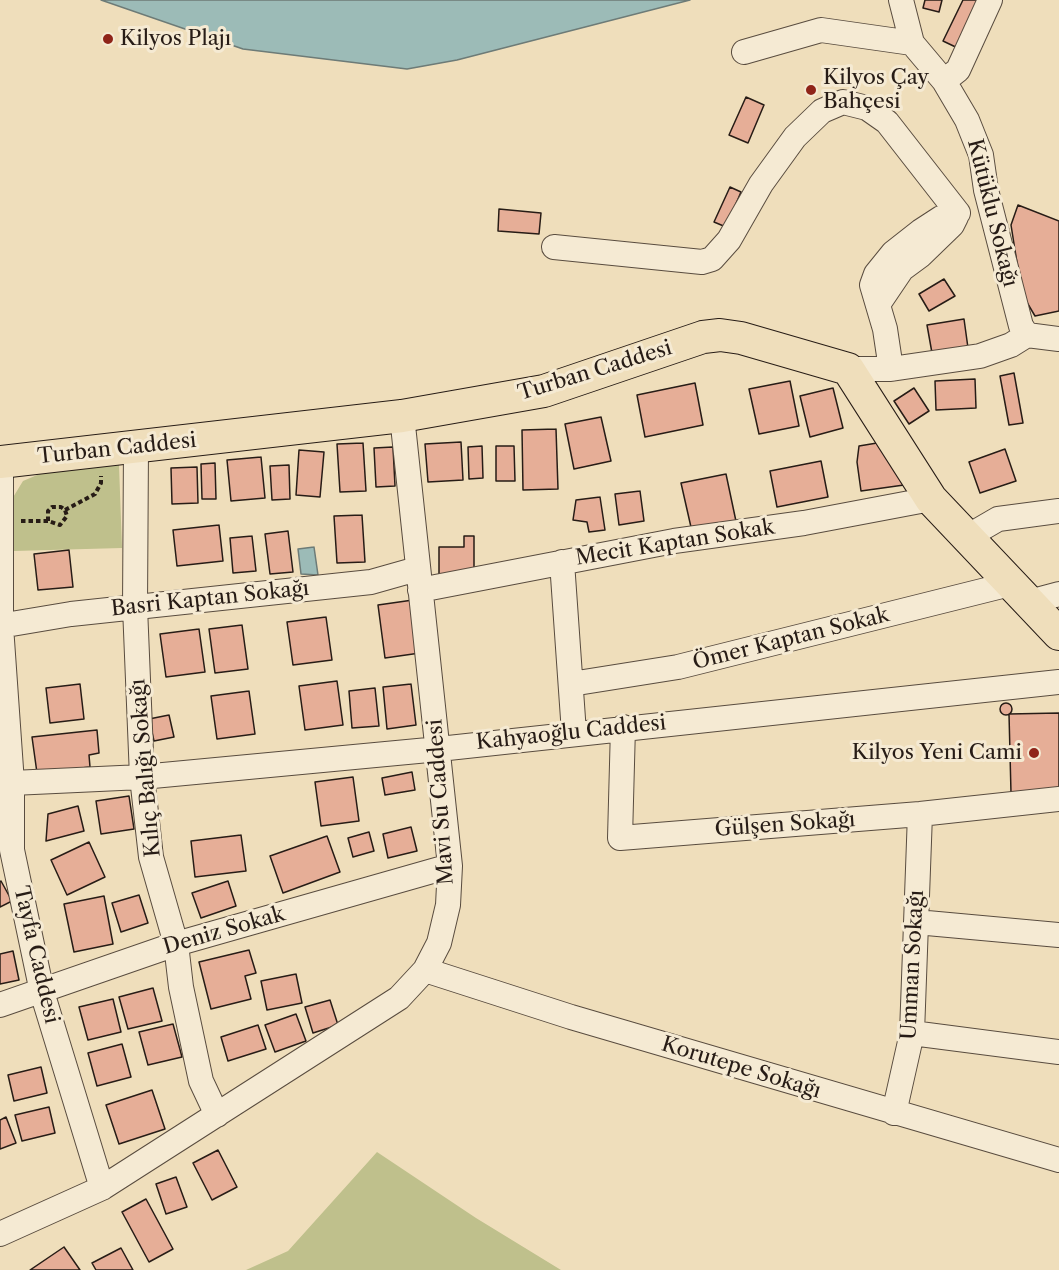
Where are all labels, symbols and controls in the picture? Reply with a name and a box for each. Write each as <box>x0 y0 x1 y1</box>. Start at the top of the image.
place label: Kilyos Plajı <box>120 26 231 52</box>
marker: Kilyos Plajı <box>101 32 115 46</box>
place label: Kilyos Çay Bahçesi <box>823 65 929 115</box>
marker: Kilyos Çay Bahçesi <box>804 83 818 97</box>
street label: Kütüklu Sokağı <box>961 137 1023 289</box>
street label: Turban Caddesi <box>515 336 675 406</box>
street label: Turban Caddesi <box>36 428 198 470</box>
street label: Mecit Kaptan Sokak <box>574 515 776 571</box>
street label: Basri Kaptan Sokağı <box>110 576 310 622</box>
street label: Ömer Kaptan Sokak <box>690 602 892 676</box>
street label: Kılıç Balığı Sokağı <box>126 678 166 858</box>
street label: Kahyaoğlu Caddesi <box>475 710 667 756</box>
street label: Mavi Su Caddesi <box>423 718 459 886</box>
place label: Kilyos Yeni Cami <box>852 740 1022 766</box>
marker: Kilyos Yeni Cami <box>1027 746 1041 760</box>
street label: Gülşen Sokağı <box>714 808 856 842</box>
street label: Tayfa Caddesi <box>8 884 64 1026</box>
street label: Umman Sokağı <box>896 889 930 1041</box>
street label: Deniz Sokak <box>160 902 288 960</box>
street label: Korutepe Sokağı <box>658 1032 824 1104</box>

